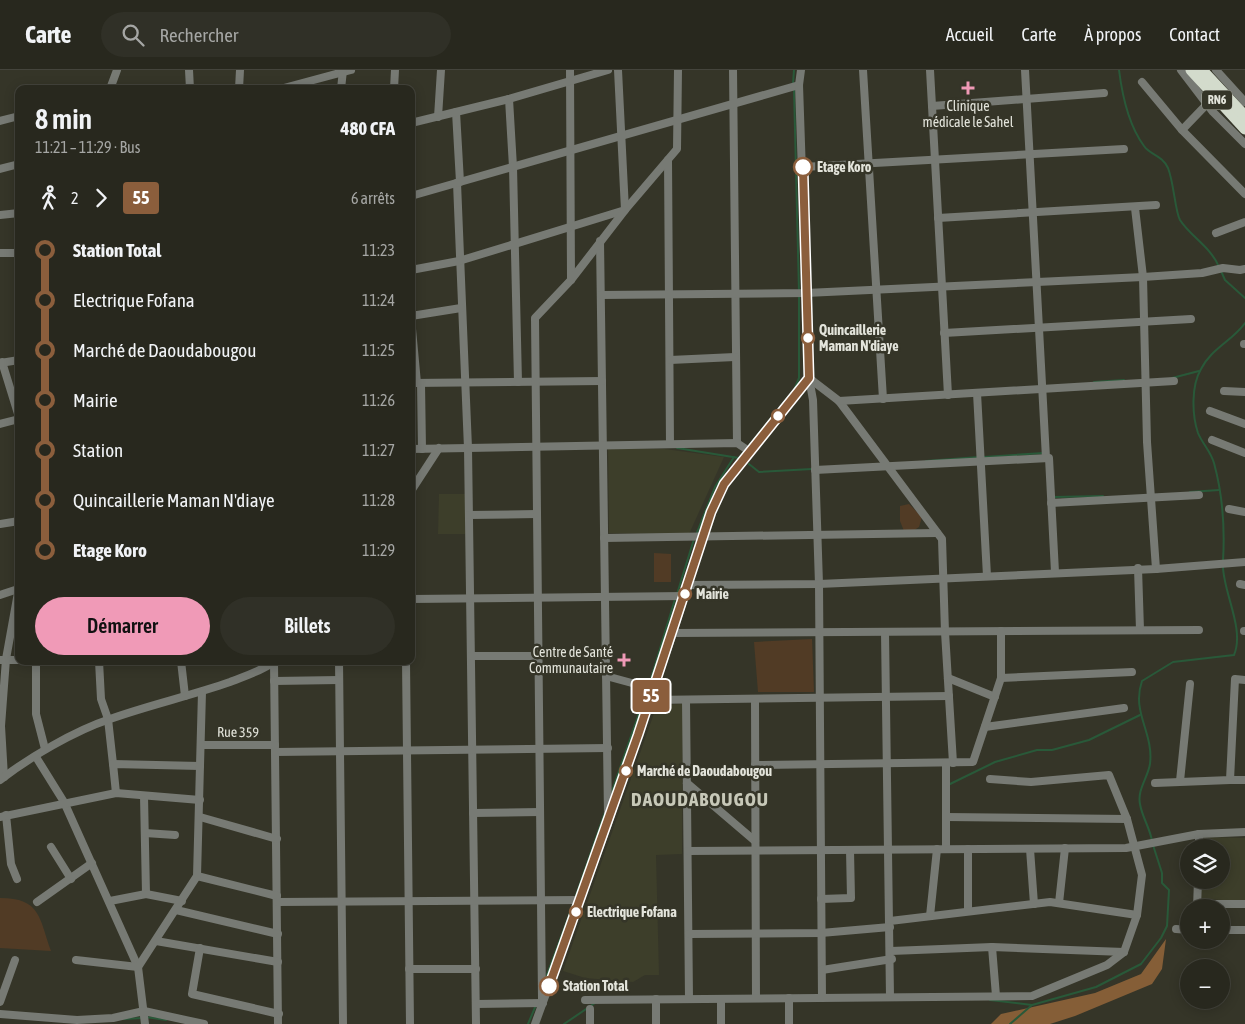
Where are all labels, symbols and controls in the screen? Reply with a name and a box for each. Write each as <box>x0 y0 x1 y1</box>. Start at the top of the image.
search box <box>101 12 451 57</box>
text: Carte <box>25 21 71 48</box>
icon: search <box>119 21 147 49</box>
text: Rechercher <box>159 24 238 46</box>
text: Accueil <box>946 24 994 45</box>
text: Carte <box>1022 24 1056 45</box>
text: À propos <box>1084 24 1141 45</box>
text: Contact <box>1169 24 1220 45</box>
marker: Clinique médicale le Sahel <box>961 81 975 95</box>
road number: RN6 <box>1202 90 1232 110</box>
place label: Clinique médicale le Sahel <box>923 98 1014 130</box>
text: 8 min <box>35 103 92 135</box>
text: 480 CFA <box>340 117 395 139</box>
text: 11:21 – 11:29 · Bus <box>35 138 140 156</box>
marker: Etage Koro <box>793 157 813 177</box>
place label: Etage Koro <box>817 159 872 175</box>
icon: walk <box>35 184 63 212</box>
icon: forward <box>87 184 115 212</box>
text: 55 <box>133 187 149 208</box>
text: 2 <box>71 189 79 207</box>
text: 6 arrêts <box>351 189 395 207</box>
text: Station Total <box>73 239 161 261</box>
text: 11:23 <box>362 241 395 259</box>
text: Electrique Fofana <box>73 289 195 311</box>
text: 11:24 <box>362 291 395 309</box>
place label: Quincaillerie Maman N'diaye <box>819 322 899 354</box>
marker: Quincaillerie Maman N'diaye <box>801 331 815 345</box>
text: Marché de Daoudabougou <box>73 339 256 361</box>
text: 11:25 <box>362 341 395 359</box>
text: Mairie <box>73 389 118 411</box>
text: 11:26 <box>362 391 395 409</box>
unlabelled marker <box>771 409 785 423</box>
text: Station <box>73 439 123 461</box>
text: 11:27 <box>362 441 395 459</box>
text: Quincaillerie Maman N'diaye <box>73 489 275 511</box>
text: 11:28 <box>362 491 395 509</box>
text: Etage Koro <box>73 539 147 561</box>
text: 11:29 <box>362 541 395 559</box>
place label: Mairie <box>696 586 729 602</box>
marker: Mairie <box>678 587 692 601</box>
button: Démarrer <box>35 597 210 655</box>
button: Billets <box>220 597 395 655</box>
place label: Centre de Santé Communautaire <box>529 644 613 676</box>
marker: Centre de Santé Communautaire <box>617 653 631 667</box>
line badge: 55 <box>628 680 674 712</box>
text: 55 <box>643 685 659 706</box>
street label: Rue 359 <box>217 724 259 740</box>
place label: Marché de Daoudabougou <box>637 763 772 779</box>
marker: Marché de Daoudabougou <box>619 764 633 778</box>
district label: DAOUDABOUGOU <box>631 788 769 810</box>
map controls <box>1180 839 1230 1009</box>
button: layers <box>1180 839 1230 889</box>
button: + <box>1180 899 1230 949</box>
place label: Electrique Fofana <box>587 904 677 920</box>
marker: Electrique Fofana <box>569 905 583 919</box>
button: − <box>1180 959 1230 1009</box>
marker: Station Total <box>539 976 559 996</box>
place label: Station Total <box>563 978 628 994</box>

